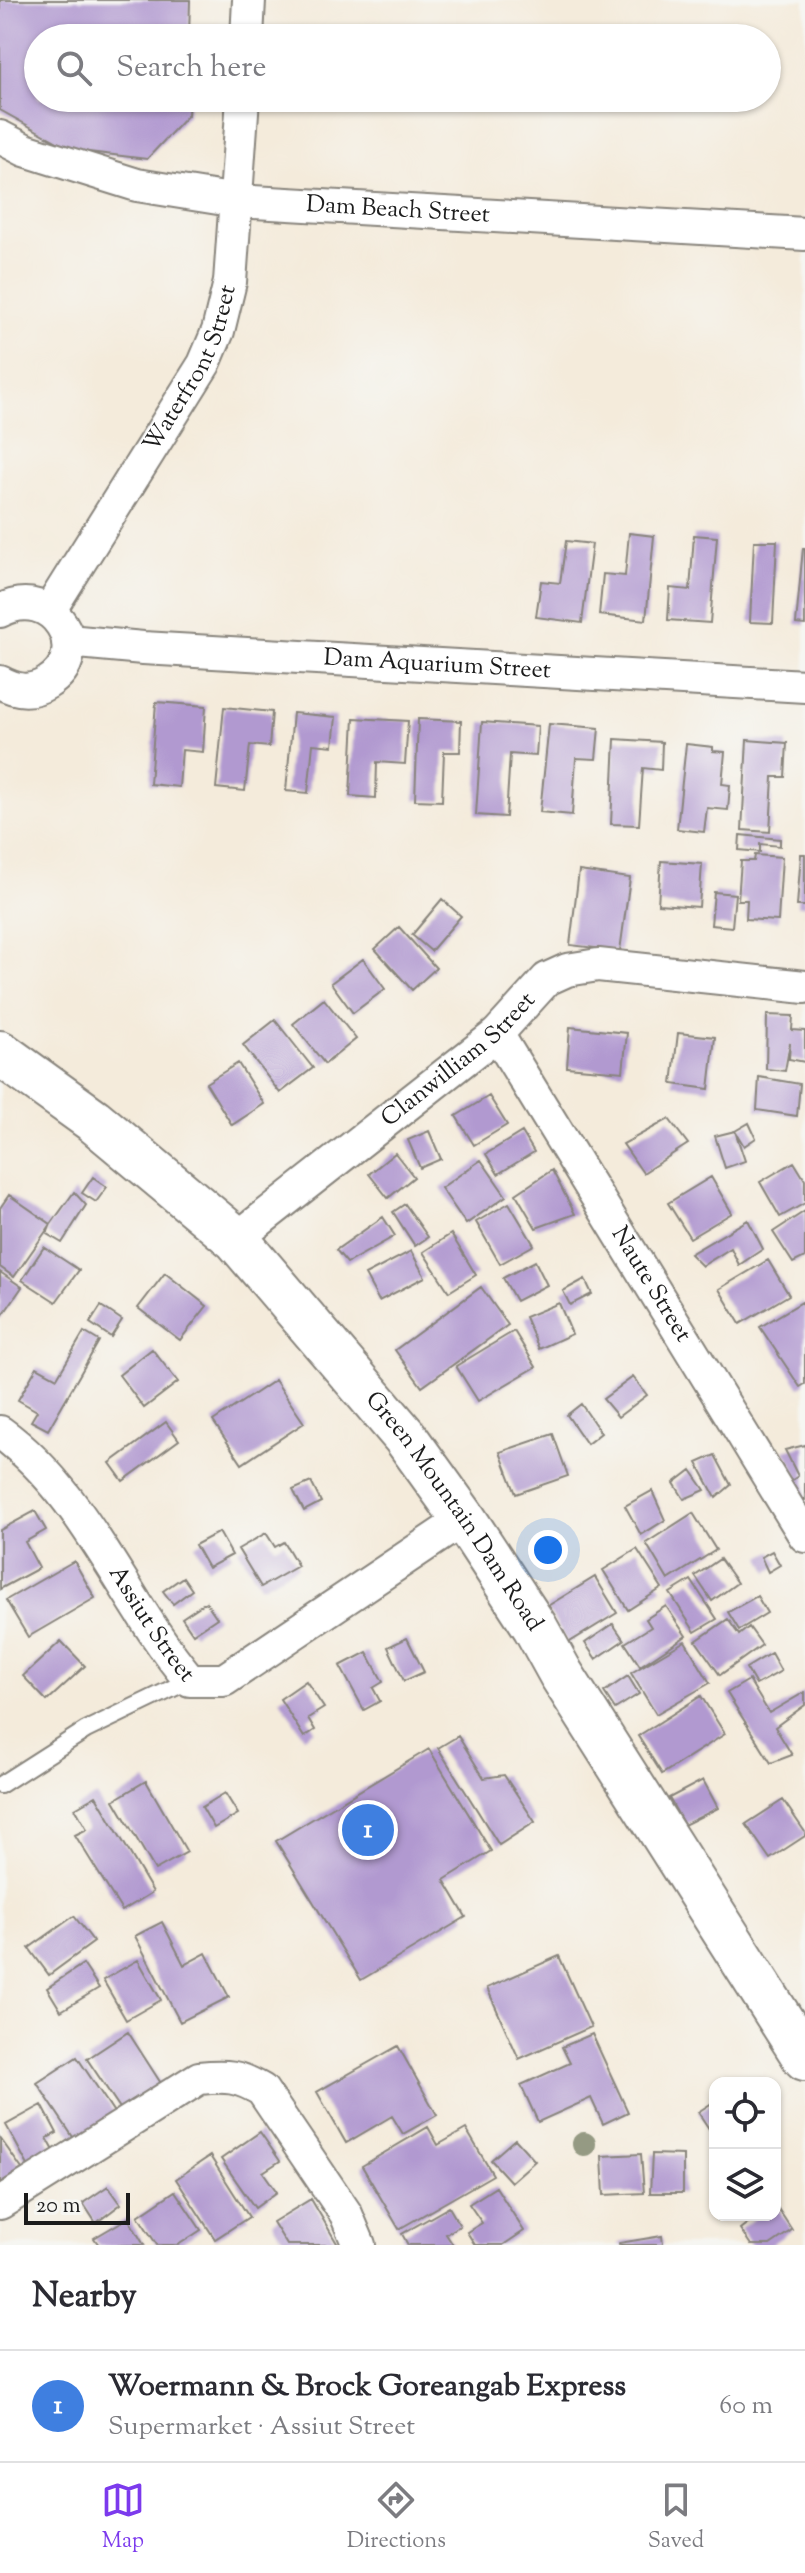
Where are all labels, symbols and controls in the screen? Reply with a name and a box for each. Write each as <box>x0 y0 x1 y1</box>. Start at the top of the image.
search box <box>24 24 781 112</box>
icon: search <box>52 46 96 90</box>
text: Search here <box>116 47 266 90</box>
street label: Dam Beach Street <box>305 188 491 233</box>
street label: Waterfront Street <box>136 282 246 459</box>
street label: Dam Aquarium Street <box>323 641 552 688</box>
street label: Clanwilliam Street <box>374 985 544 1136</box>
street label: Naute Street <box>602 1220 699 1349</box>
street label: Green Mountain Dam Road <box>357 1384 551 1639</box>
your location <box>528 1530 568 1570</box>
street label: Assiut Street <box>99 1559 202 1690</box>
pin: 1 <box>342 1800 394 1860</box>
map controls <box>709 2077 781 2221</box>
button: locate <box>709 2077 781 2149</box>
button: layers <box>709 2149 781 2221</box>
scale bar <box>24 2189 130 2225</box>
text: 20 m <box>36 2191 81 2223</box>
text: Nearby <box>32 2273 137 2322</box>
text: Woermann & Brock Goreangab Express <box>108 2366 626 2409</box>
text: 1 <box>54 2388 62 2425</box>
text: 60 m <box>719 2388 773 2425</box>
text: Supermarket · Assiut Street <box>108 2409 415 2446</box>
tab: Map <box>101 2478 145 2558</box>
tab: Directions <box>347 2478 446 2558</box>
tab: Saved <box>648 2478 704 2558</box>

